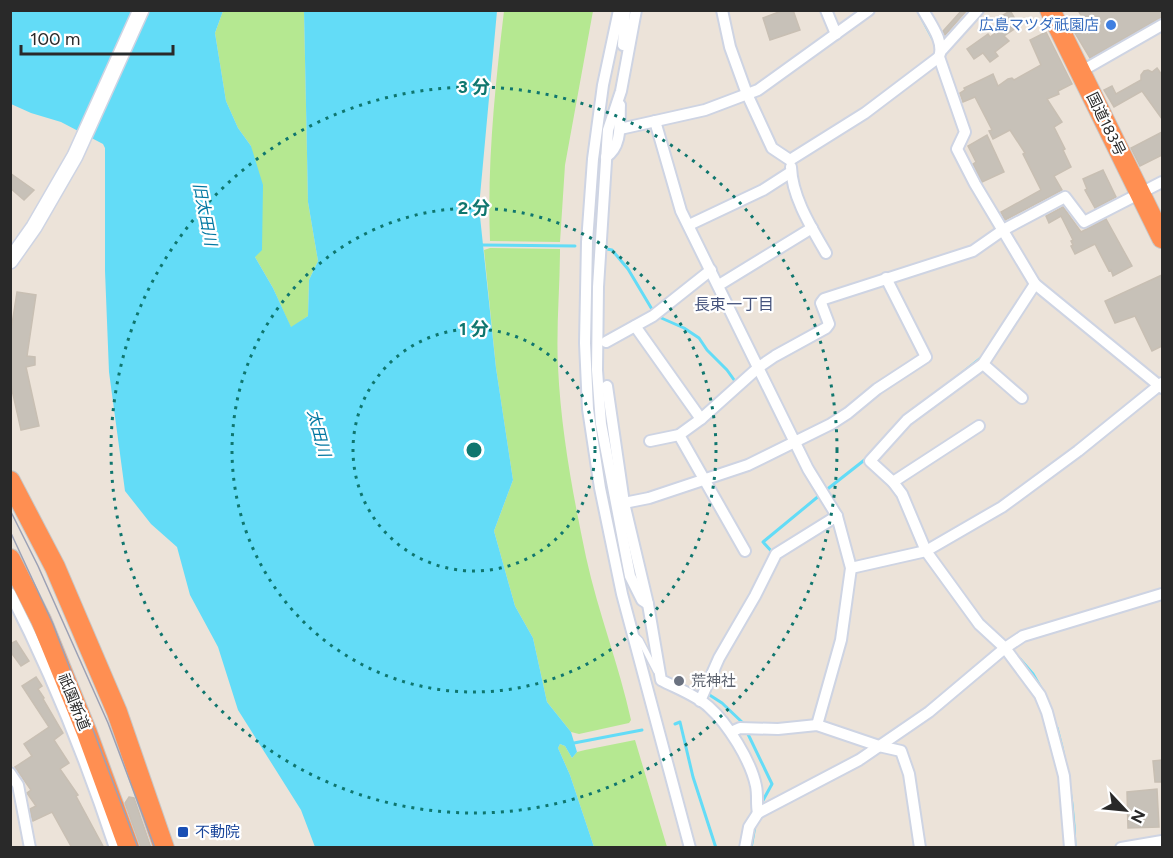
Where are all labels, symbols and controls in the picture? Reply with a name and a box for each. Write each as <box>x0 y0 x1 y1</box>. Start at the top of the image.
place label: 広島マツダ祇園店 <box>979 16 1099 34</box>
scale bar <box>21 18 172 56</box>
marker: 広島マツダ祇園店 <box>1104 18 1118 32</box>
text: 100 m <box>30 28 80 50</box>
text: 3 分 <box>458 76 490 98</box>
street label: 国道183号 <box>1083 89 1129 159</box>
water label: 旧太田川 <box>190 181 221 249</box>
text: 2 分 <box>458 197 490 219</box>
district label: 長束一丁目 <box>694 295 774 314</box>
text: 1 分 <box>459 318 489 340</box>
water label: 太田川 <box>304 407 335 461</box>
centre of rings <box>464 440 484 460</box>
street label: 祇園新道 <box>54 671 94 733</box>
place label: 荒神社 <box>691 672 736 690</box>
marker: 荒神社 <box>672 674 686 688</box>
north arrow <box>1095 780 1155 840</box>
text: N <box>1127 807 1149 826</box>
place label: 不動院 <box>195 823 240 841</box>
marker: 不動院 <box>176 825 190 839</box>

